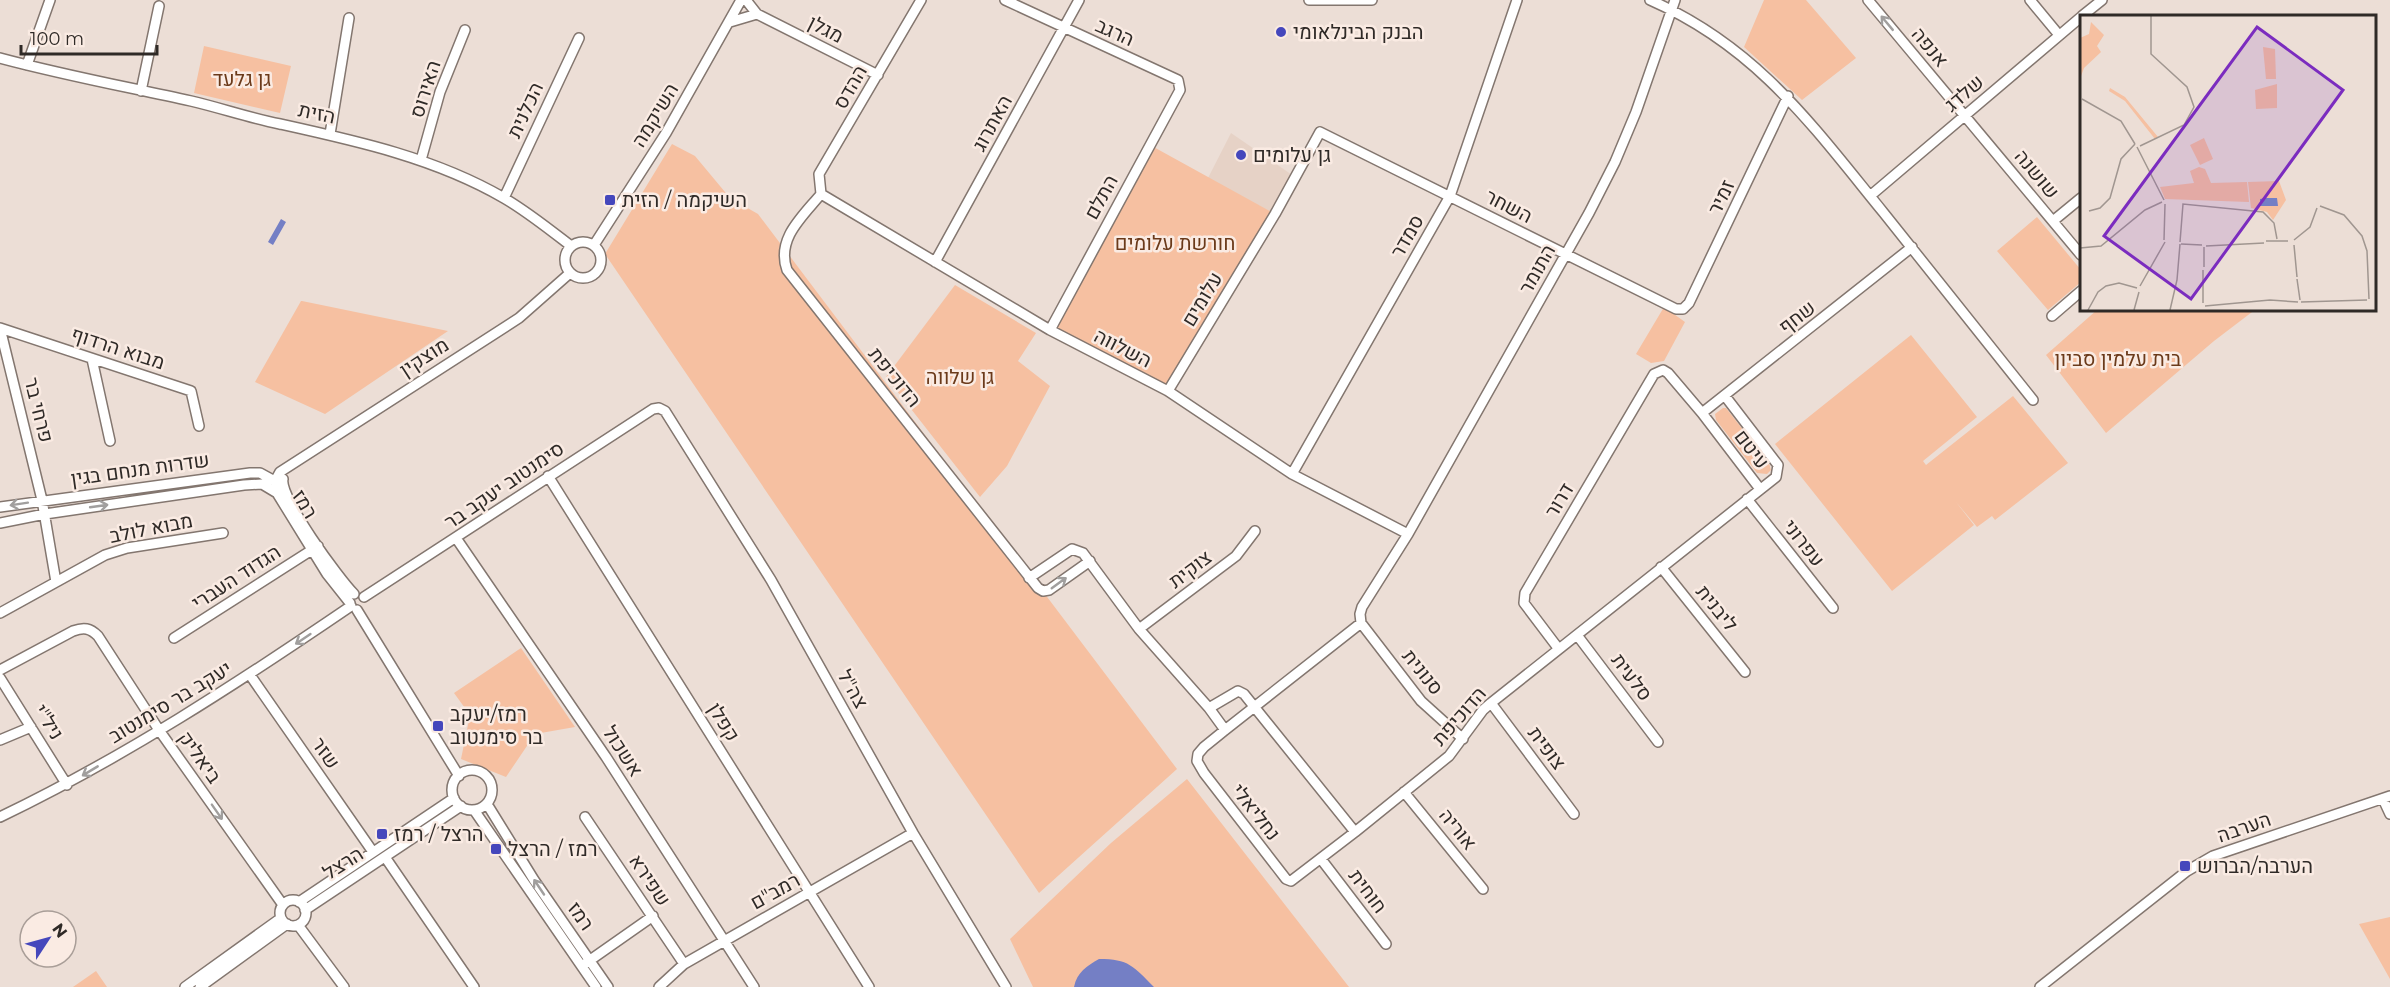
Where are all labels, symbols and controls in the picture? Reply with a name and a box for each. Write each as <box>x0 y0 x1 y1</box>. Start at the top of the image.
street label: מגלן <box>804 10 848 48</box>
street label: הרגב <box>1092 13 1138 51</box>
inset map <box>2080 15 2375 310</box>
one-way arrow <box>1880 16 1894 31</box>
scale bar <box>21 18 158 56</box>
place label: הבנק הבינלאומי <box>1293 20 1424 44</box>
street label: אנפה <box>1907 22 1953 72</box>
marker: הבנק הבינלאומי <box>1274 25 1288 39</box>
text: 100 m <box>30 28 84 50</box>
street label: האירוס <box>404 57 446 121</box>
street label: ההדס <box>828 61 872 113</box>
park label: גן גלעד <box>213 67 271 91</box>
street label: שלדג <box>1939 69 1989 117</box>
street label: הכלנית <box>502 78 548 142</box>
street label: השיקמה <box>627 79 683 151</box>
street label: האתרוג <box>967 91 1017 155</box>
street label: הזית <box>296 97 338 129</box>
place label: גן עלומים <box>1253 143 1331 167</box>
street label: שושנה <box>2010 145 2064 203</box>
marker: גן עלומים <box>1234 148 1248 162</box>
street label: התלם <box>1079 171 1123 223</box>
street label: זמיר <box>1702 176 1740 218</box>
street label: השחר <box>1481 184 1537 228</box>
place label: השיקמה / הזית <box>622 188 747 212</box>
marker: השיקמה / הזית <box>603 193 617 207</box>
street label: סמדר <box>1385 210 1429 262</box>
park label: חורשת עלומים <box>1115 231 1235 255</box>
street label: התומר <box>1514 240 1560 298</box>
street label: עלומים <box>1176 267 1228 331</box>
street label: שחף <box>1774 295 1820 339</box>
street label: מבוא הרדוף <box>68 322 168 374</box>
street label: השלווה <box>1090 323 1156 373</box>
street label: מוצקין <box>395 332 453 382</box>
street label: הדוכיפת <box>864 342 926 412</box>
park label: בית עלמין סביון <box>2055 347 2182 371</box>
park label: גן שלווה <box>926 365 994 389</box>
street label: פרחי בר <box>19 375 59 445</box>
street label: עיטם <box>1730 425 1774 473</box>
street label: סימנטוב יעקב בר <box>440 436 568 534</box>
street label: שדרות מנחם בגין <box>69 447 211 491</box>
street label: דרור <box>1539 478 1579 522</box>
street label: רמז <box>287 485 323 523</box>
one-way arrow <box>9 499 29 510</box>
one-way arrow <box>89 501 108 512</box>
street label: מבוא לולב <box>107 508 195 548</box>
street label: עפרוני <box>1778 515 1830 571</box>
street label: הגדוד העברי <box>187 539 285 615</box>
street label: צוקית <box>1164 545 1216 593</box>
one-way arrow <box>1050 577 1067 589</box>
street label: ליבנית <box>1691 580 1743 636</box>
one-way arrow <box>295 633 311 645</box>
street label: סנונית <box>1397 644 1449 700</box>
street label: סלעית <box>1606 649 1658 705</box>
street label: יעקב בר סימנטוב <box>104 656 236 748</box>
street label: צה"ל <box>833 666 873 713</box>
street label: הדוכיפת <box>1427 682 1491 750</box>
street label: קפלן <box>703 698 745 746</box>
street label: ניל"י <box>29 700 69 744</box>
place label: רמז/יעקב בר סימנטוב <box>450 702 544 749</box>
marker: רמז/יעקב בר סימנטוב <box>431 719 445 733</box>
street label: אשכול <box>598 721 648 781</box>
street label: צופית <box>1523 722 1571 774</box>
street label: ביאליק <box>173 726 227 788</box>
street label: שזר <box>307 733 345 773</box>
one-way arrow <box>82 765 99 777</box>
street label: נחליאלי <box>1227 779 1285 845</box>
street label: אוריה <box>1434 803 1482 855</box>
one-way arrow <box>211 804 223 820</box>
street label: הערבה <box>2214 807 2274 847</box>
place label: הרצל / רמז <box>394 822 484 846</box>
marker: הרצל / רמז <box>375 827 389 841</box>
place label: רמז / הרצל <box>508 837 598 861</box>
street label: הרצל <box>319 841 367 885</box>
marker: רמז / הרצל <box>489 842 503 856</box>
street label: שפירא <box>624 850 676 910</box>
place label: הערבה/הברוש <box>2197 854 2313 878</box>
marker: הערבה/הברוש <box>2178 859 2192 873</box>
street label: חוחית <box>1344 864 1392 918</box>
street label: רמב"ם <box>746 868 804 914</box>
one-way arrow <box>533 879 545 896</box>
street label: רמז <box>563 897 599 935</box>
north arrow <box>18 909 78 969</box>
text: N <box>48 920 71 941</box>

